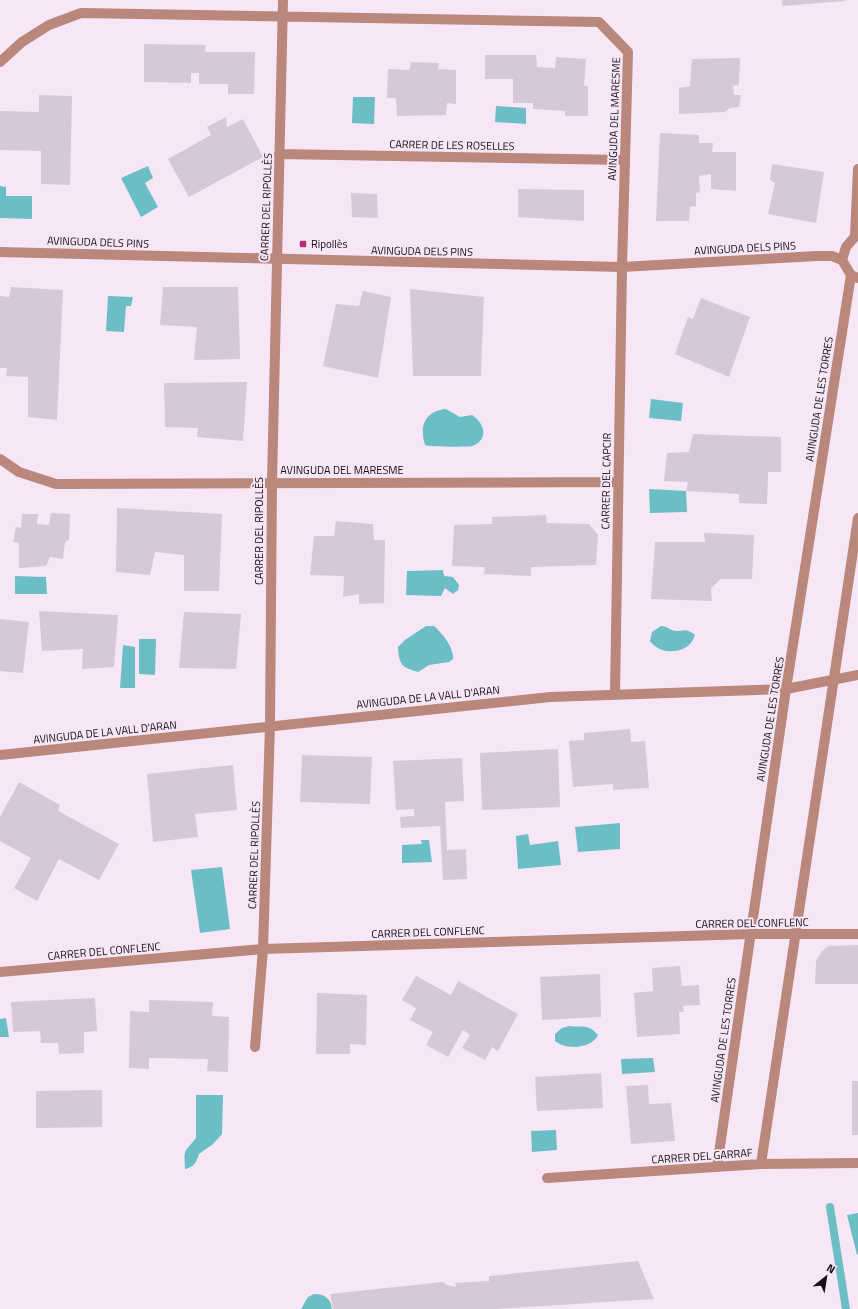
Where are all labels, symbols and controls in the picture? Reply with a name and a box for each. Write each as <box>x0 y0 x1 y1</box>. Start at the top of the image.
street label: AVINGUDA DEL MARESME <box>604 57 624 181</box>
street label: CARRER DE LES ROSELLES <box>389 136 515 154</box>
street label: CARRER DEL RIPOLLÈS <box>256 153 276 261</box>
street label: AVINGUDA DELS PINS <box>47 232 149 252</box>
place label: Ripollès <box>311 236 348 252</box>
street label: AVINGUDA DELS PINS <box>694 237 796 259</box>
marker: Ripollès <box>298 239 308 249</box>
street label: AVINGUDA DELS PINS <box>371 242 473 260</box>
street label: AVINGUDA DE LES TORRES <box>801 335 837 463</box>
street label: CARRER DEL CAPCIR <box>597 432 615 530</box>
street label: AVINGUDA DEL MARESME <box>280 462 404 478</box>
street label: CARRER DEL RIPOLLÈS <box>251 477 267 585</box>
street label: AVINGUDA DE LES TORRES <box>752 655 788 783</box>
street label: AVINGUDA DE LA VALL D'ARAN <box>355 682 501 712</box>
street label: AVINGUDA DE LA VALL D'ARAN <box>32 717 178 747</box>
street label: CARRER DEL RIPOLLÈS <box>244 801 264 909</box>
street label: CARRER DEL CONFLENC <box>695 914 809 932</box>
street label: CARRER DEL CONFLENC <box>371 922 485 942</box>
street label: CARRER DEL CONFLENC <box>47 938 161 964</box>
street label: AVINGUDA DE LES TORRES <box>706 976 740 1104</box>
street label: CARRER DEL GARRAF <box>651 1144 753 1168</box>
north arrow <box>806 1257 846 1297</box>
text: N <box>824 1260 838 1277</box>

